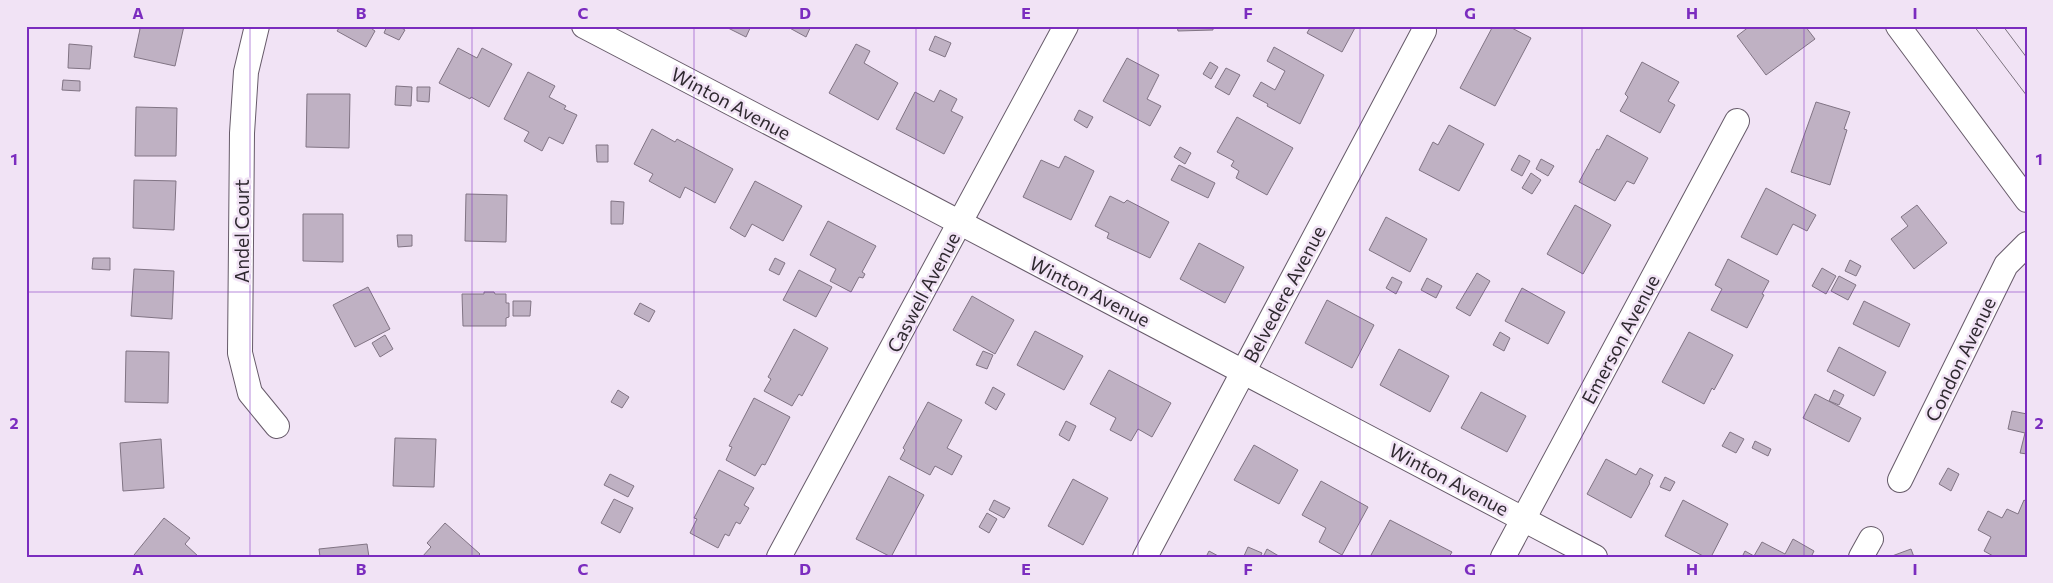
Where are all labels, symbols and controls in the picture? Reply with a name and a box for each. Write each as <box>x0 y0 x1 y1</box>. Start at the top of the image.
text: A <box>132 3 144 22</box>
text: B <box>356 3 367 22</box>
text: C <box>578 3 589 22</box>
text: D <box>799 3 811 22</box>
text: E <box>1021 3 1031 22</box>
text: F <box>1243 3 1253 22</box>
text: G <box>1464 3 1476 22</box>
text: H <box>1686 3 1698 22</box>
text: I <box>1912 3 1918 22</box>
street label: Winton Avenue <box>667 62 795 144</box>
text: 1 <box>10 149 18 168</box>
text: 1 <box>2035 149 2043 168</box>
street label: Andel Court <box>230 179 253 283</box>
street label: Belvedere Avenue <box>1238 222 1330 366</box>
street label: Caswell Avenue <box>882 228 964 356</box>
street label: Winton Avenue <box>1026 251 1154 331</box>
street label: Emerson Avenue <box>1576 270 1664 408</box>
street label: Condon Avenue <box>1920 293 2000 425</box>
text: 2 <box>9 413 19 432</box>
text: 2 <box>2034 413 2044 432</box>
street label: Winton Avenue <box>1385 438 1513 520</box>
text: A <box>132 559 144 578</box>
text: B <box>356 559 367 578</box>
text: C <box>578 559 589 578</box>
text: D <box>799 559 811 578</box>
text: E <box>1021 559 1031 578</box>
text: F <box>1243 559 1253 578</box>
text: G <box>1464 559 1476 578</box>
text: H <box>1686 559 1698 578</box>
text: I <box>1912 559 1918 578</box>

